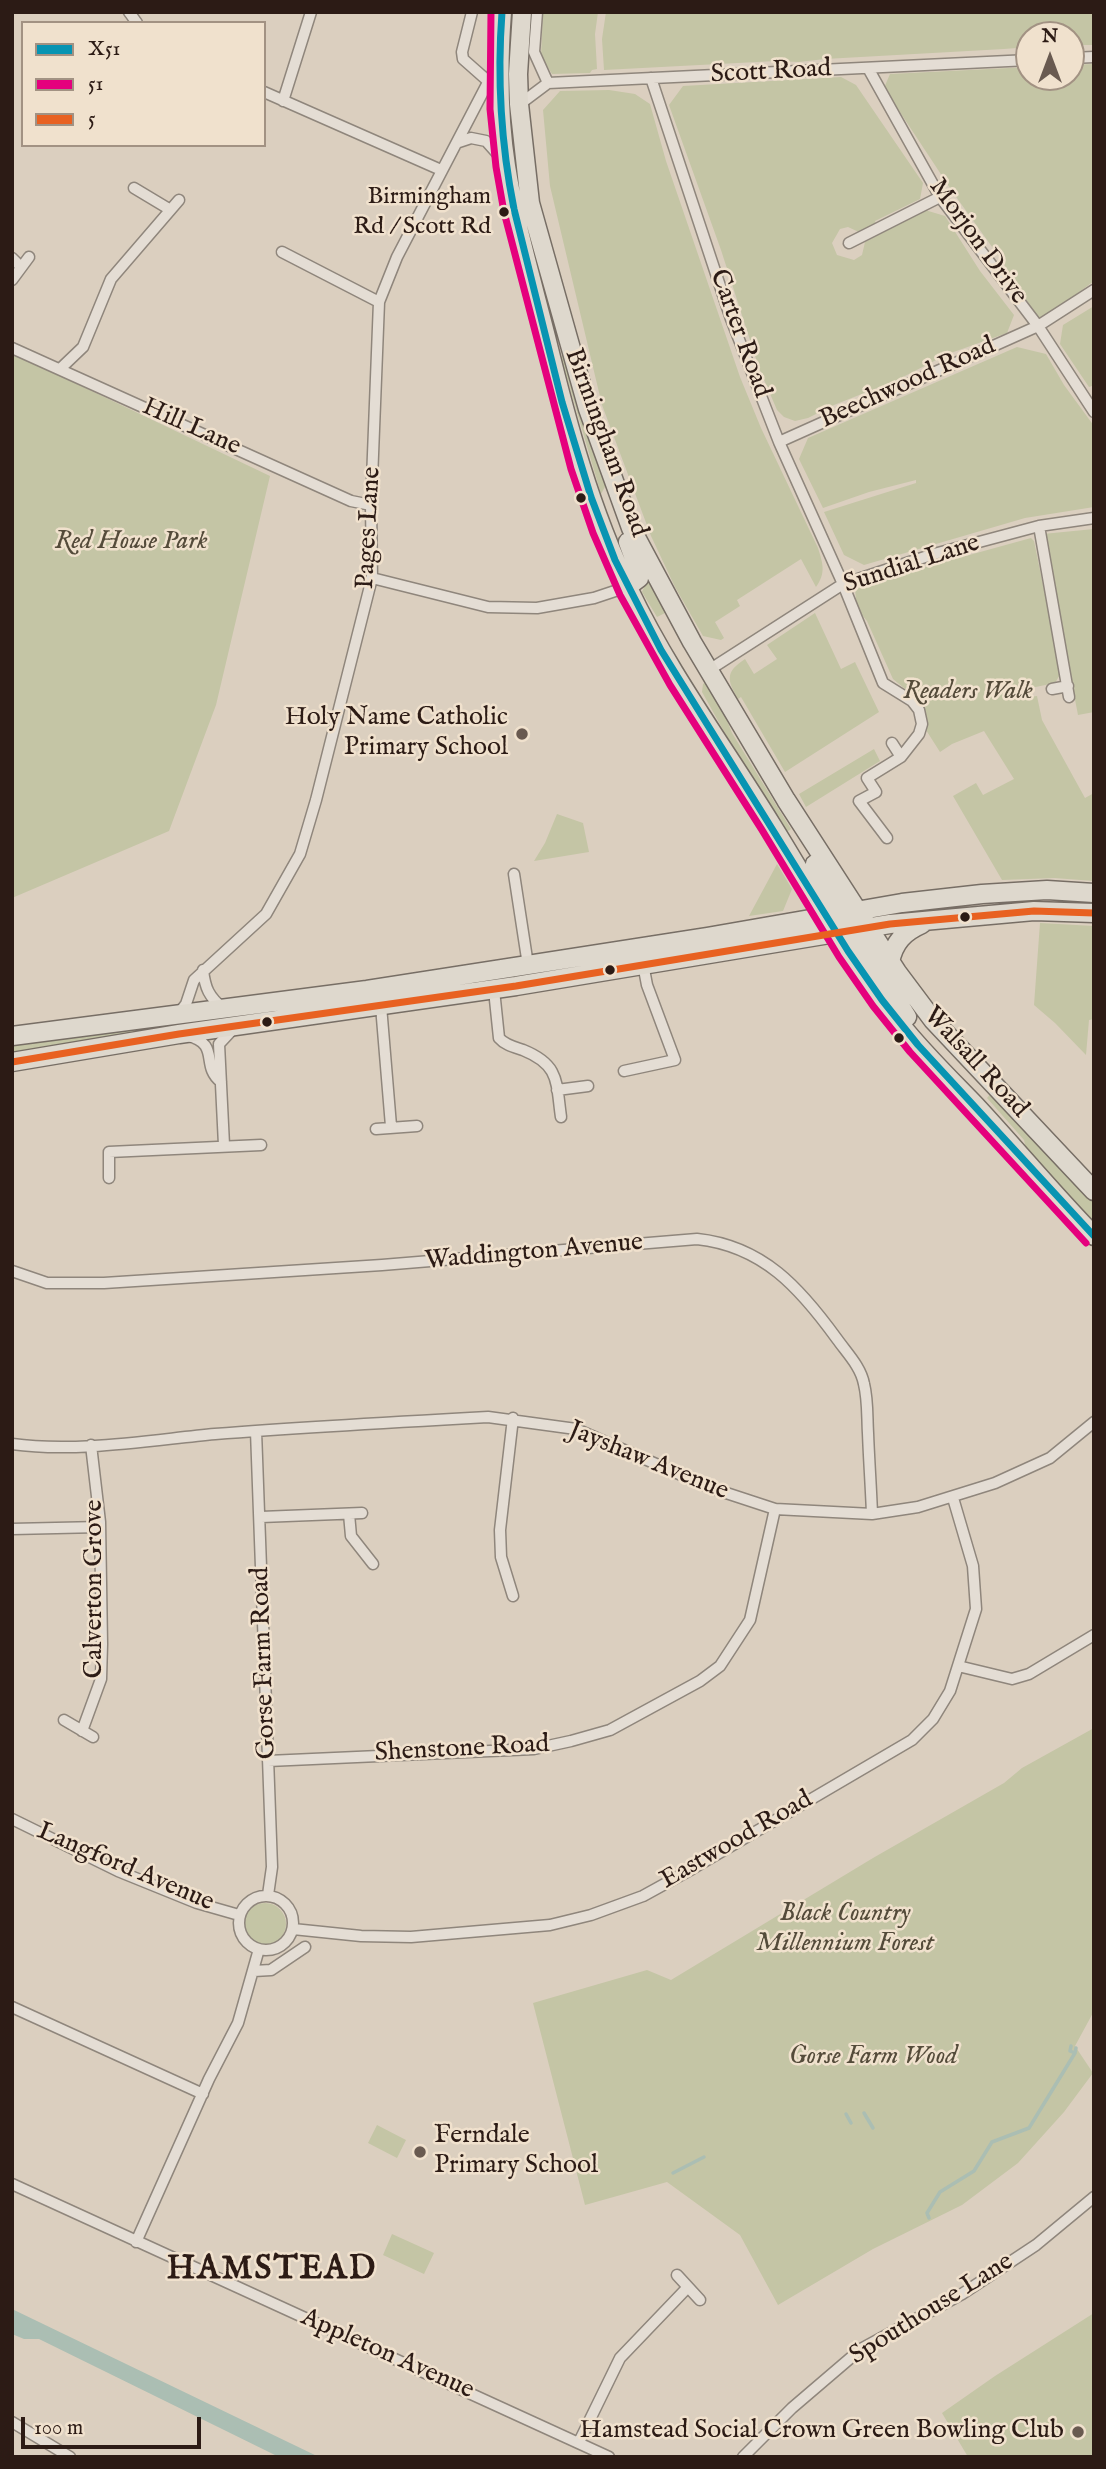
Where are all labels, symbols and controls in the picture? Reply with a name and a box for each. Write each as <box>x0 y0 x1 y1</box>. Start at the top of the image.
legend <box>21 21 266 147</box>
north arrow <box>1015 21 1085 91</box>
text: N <box>1042 25 1058 49</box>
text: X51 <box>88 36 120 63</box>
street label: Scott Road <box>710 54 832 92</box>
text: 51 <box>88 71 103 98</box>
text: 5 <box>88 106 96 133</box>
street label: Morjon Drive <box>921 173 1033 311</box>
place label: Birmingham Rd / Scott Rd <box>353 184 491 240</box>
marker: Birmingham Rd / Scott Rd <box>497 205 511 219</box>
street label: Carter Road <box>701 266 777 402</box>
street label: Beechwood Road <box>815 331 1001 437</box>
street label: Birmingham Road <box>556 344 654 542</box>
street label: Hill Lane <box>137 392 245 464</box>
street label: Pages Lane <box>351 466 389 590</box>
unlabelled marker <box>574 491 588 505</box>
park label: Red House Park <box>54 527 208 559</box>
street label: Sundial Lane <box>840 528 984 602</box>
park label: Readers Walk <box>903 677 1033 709</box>
place label: Holy Name Catholic Primary School <box>285 703 508 764</box>
marker: Holy Name Catholic Primary School <box>514 726 530 742</box>
unlabelled marker <box>958 910 972 924</box>
unlabelled marker <box>603 963 617 977</box>
street label: Walsall Road <box>916 1001 1034 1125</box>
unlabelled marker <box>260 1015 274 1029</box>
unlabelled marker <box>892 1031 906 1045</box>
street label: Waddington Avenue <box>424 1228 644 1278</box>
street label: Jayshaw Avenue <box>563 1416 733 1508</box>
street label: Calverton Grove <box>80 1499 112 1679</box>
street label: Gorse Farm Road <box>246 1566 284 1760</box>
street label: Shenstone Road <box>374 1730 550 1770</box>
street label: Eastwood Road <box>655 1785 819 1897</box>
street label: Langford Avenue <box>32 1817 218 1919</box>
park label: Black Country Millennium Forest <box>756 1899 934 1960</box>
park label: Gorse Farm Wood <box>789 2042 957 2074</box>
place label: Ferndale Primary School <box>434 2121 598 2182</box>
marker: Ferndale Primary School <box>412 2144 428 2160</box>
street label: Spouthouse Lane <box>844 2247 1020 2373</box>
district label: HAMSTEAD <box>168 2251 376 2291</box>
street label: Appleton Avenue <box>296 2303 478 2407</box>
scale bar <box>24 2402 205 2446</box>
text: 100 m <box>34 2415 83 2442</box>
place label: Hamstead Social Crown Green Bowling Club <box>580 2416 1064 2448</box>
marker: Hamstead Social Crown Green Bowling Club <box>1070 2424 1086 2440</box>

